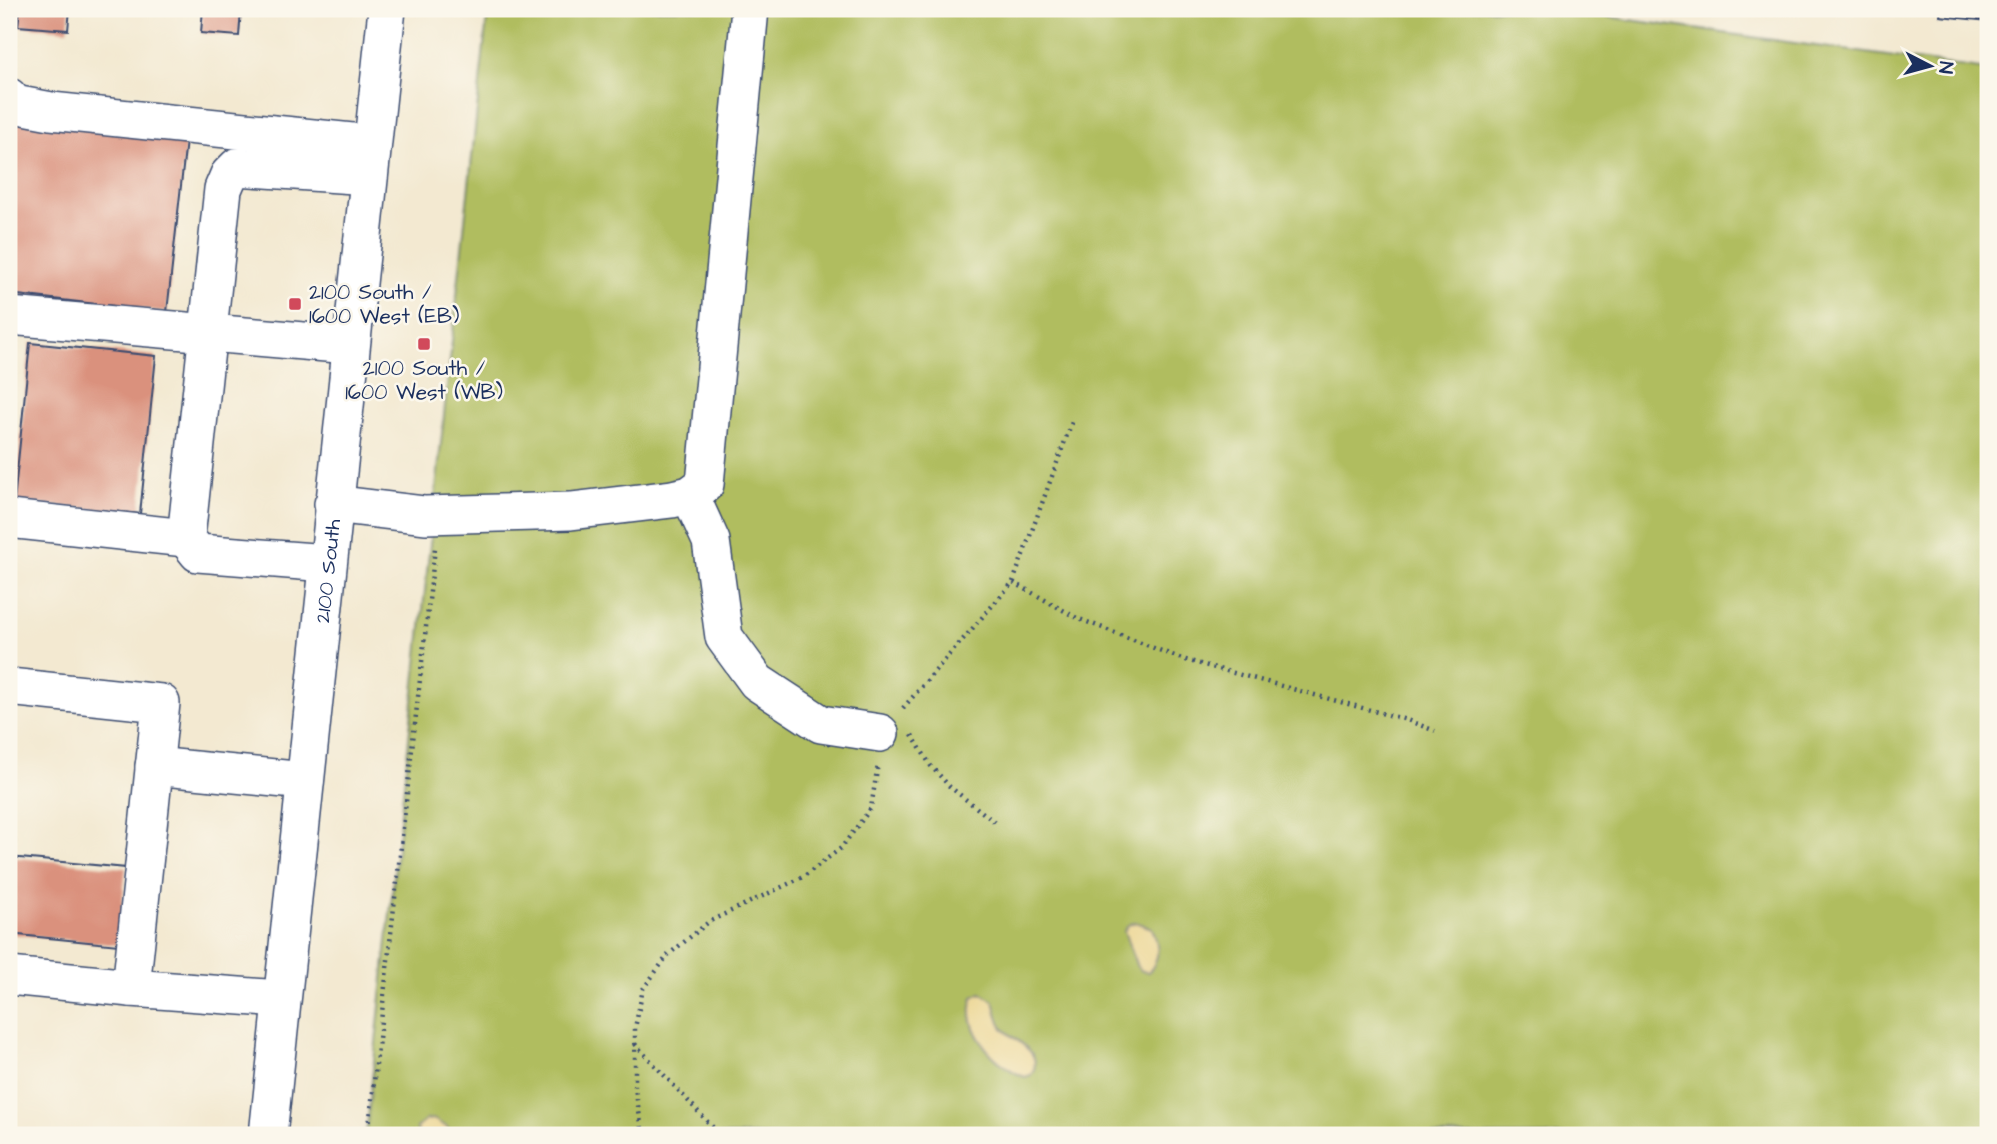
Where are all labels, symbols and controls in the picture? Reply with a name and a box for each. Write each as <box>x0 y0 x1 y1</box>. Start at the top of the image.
north arrow <box>1896 32 1966 102</box>
text: N <box>1931 60 1959 75</box>
place label: 2100 South / 1600 West (EB) <box>309 278 459 331</box>
marker: 2100 South / 1600 West (EB) <box>287 296 303 312</box>
marker: 2100 South / 1600 West (WB) <box>416 336 432 352</box>
place label: 2100 South / 1600 West (WB) <box>345 354 503 407</box>
street label: 2100 South <box>308 517 348 625</box>

